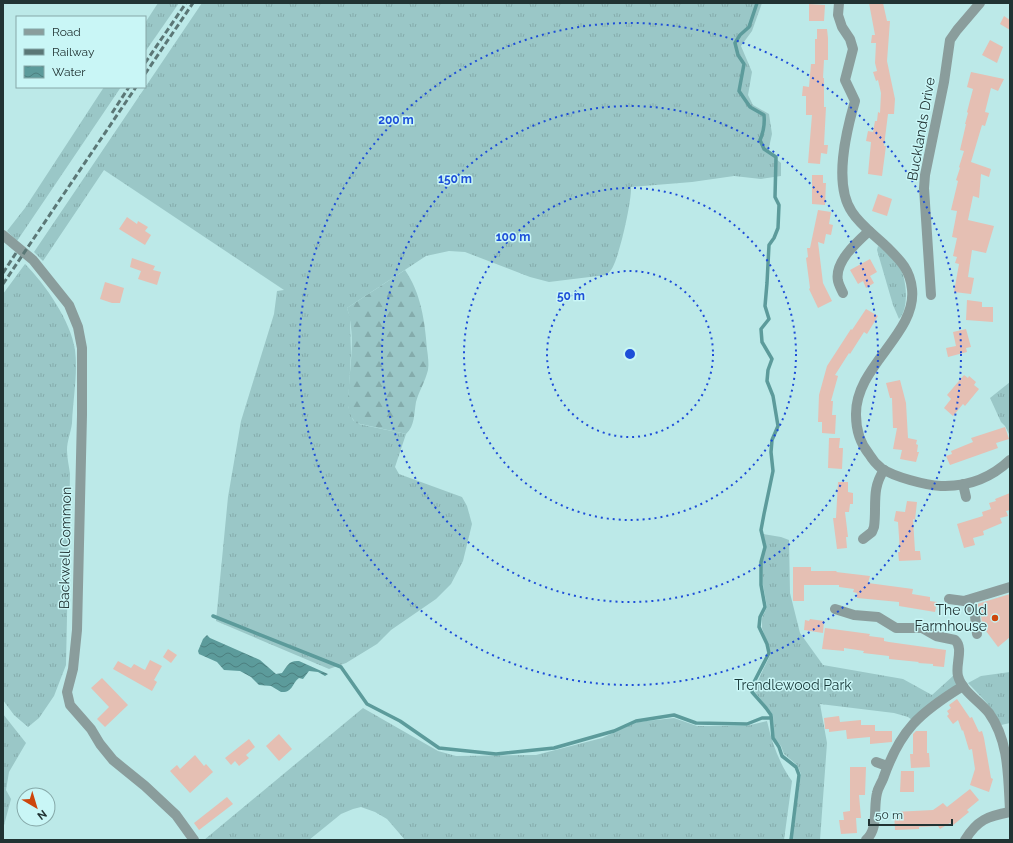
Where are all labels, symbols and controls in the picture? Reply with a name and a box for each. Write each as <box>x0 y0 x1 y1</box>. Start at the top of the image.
legend <box>16 16 146 88</box>
text: Road <box>52 25 81 39</box>
text: Railway <box>52 45 95 59</box>
text: Water <box>52 65 86 79</box>
street label: Bucklands Drive <box>904 76 938 182</box>
text: 200 m <box>378 113 414 127</box>
text: 150 m <box>438 172 472 186</box>
text: 100 m <box>496 230 530 244</box>
text: 50 m <box>557 289 585 303</box>
centre of rings <box>623 347 637 361</box>
street label: Backwell Common <box>56 487 74 609</box>
place label: The Old Farmhouse <box>914 602 987 634</box>
marker: The Old Farmhouse <box>990 613 1000 623</box>
park label: Trendlewood Park <box>734 677 852 693</box>
north arrow <box>16 787 56 827</box>
scale bar <box>869 801 952 827</box>
text: N <box>35 807 49 822</box>
text: 50 m <box>875 808 903 822</box>

